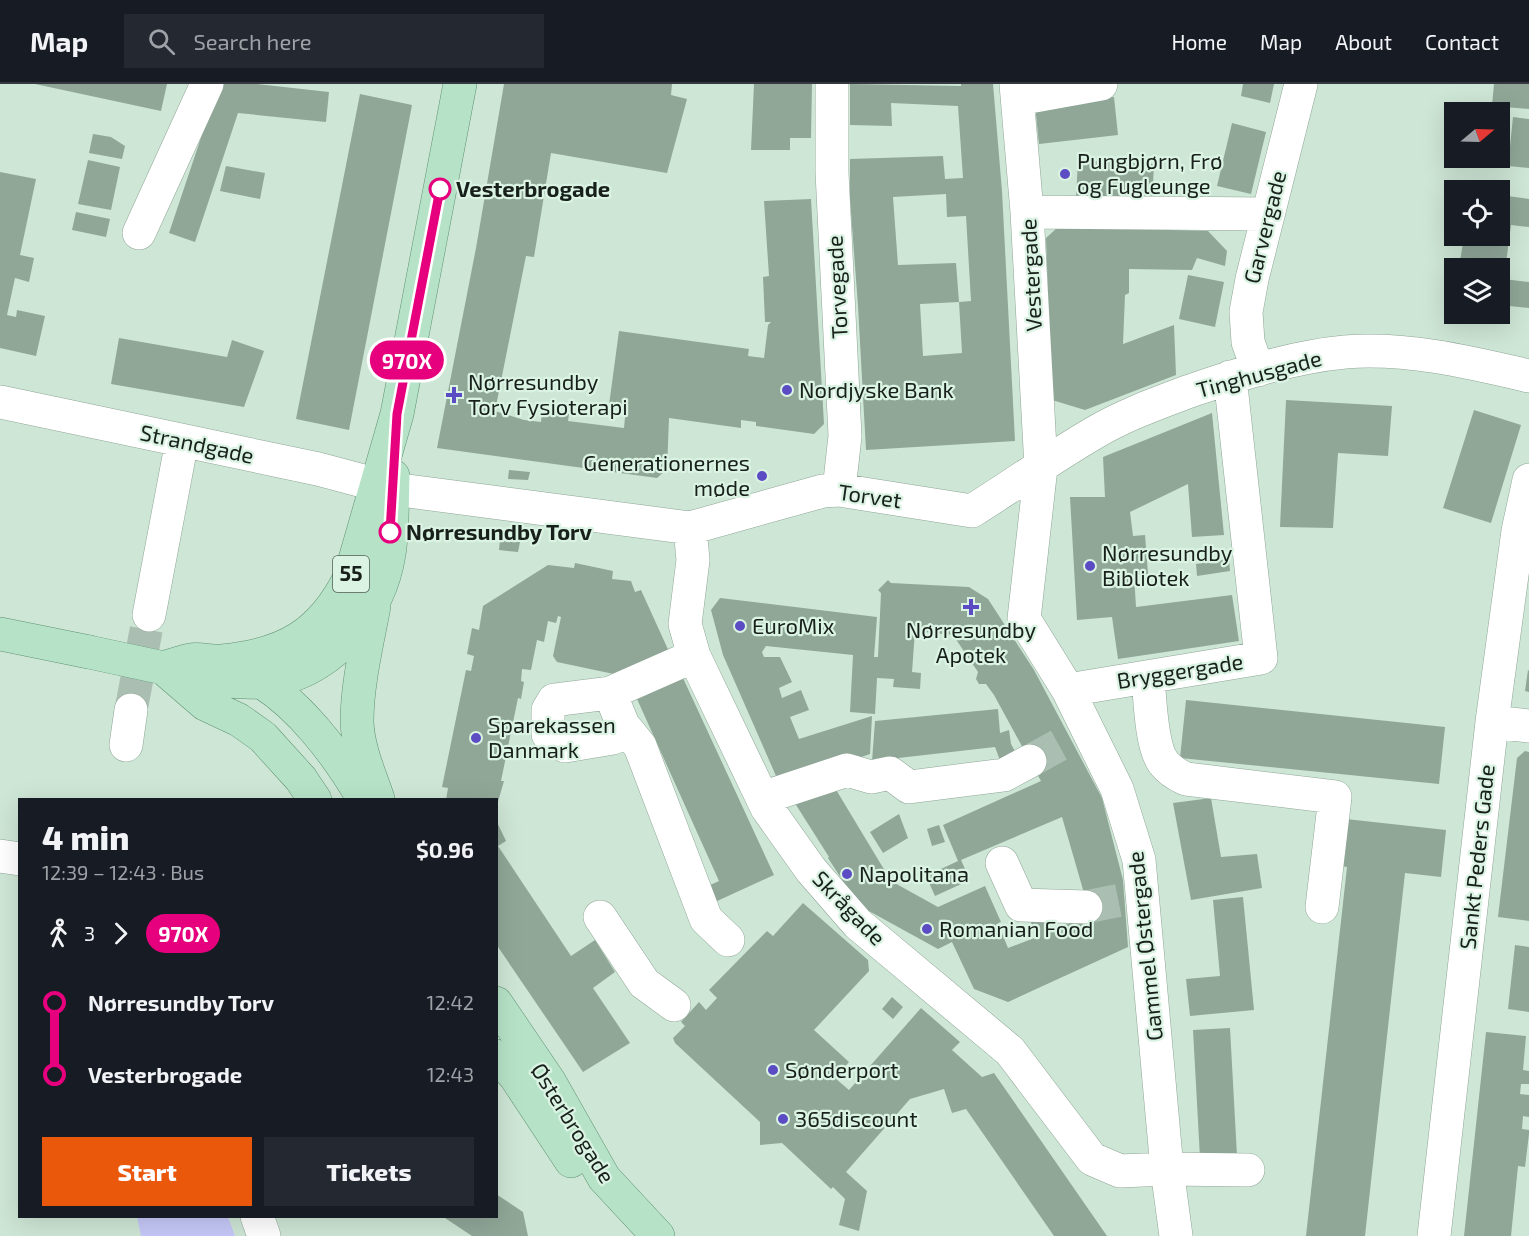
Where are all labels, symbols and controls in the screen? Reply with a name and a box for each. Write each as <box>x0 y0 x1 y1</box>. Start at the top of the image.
search box <box>124 14 544 68</box>
text: Map <box>30 24 88 58</box>
icon: search <box>145 25 178 58</box>
text: Search here <box>193 28 312 54</box>
text: Home <box>1171 29 1227 54</box>
text: Map <box>1260 29 1302 54</box>
text: About <box>1335 29 1392 54</box>
text: Contact <box>1425 29 1499 54</box>
north arrow <box>1444 102 1510 168</box>
map controls <box>1444 102 1510 324</box>
place label: Pungbjørn, Frø og Fugleunge <box>1077 147 1222 198</box>
marker: Pungbjørn, Frø og Fugleunge <box>1058 167 1072 181</box>
street label: Garvergade <box>1237 168 1291 286</box>
place label: Vesterbrogade <box>456 175 610 201</box>
marker: Vesterbrogade <box>429 178 451 200</box>
button: locate <box>1444 180 1510 246</box>
street label: Vestergade <box>1014 218 1046 332</box>
street label: Torvegade <box>820 235 852 339</box>
button: layers <box>1444 258 1510 324</box>
line badge: 970X <box>365 340 449 380</box>
street label: Tinghusgade <box>1193 344 1324 402</box>
text: 970X <box>382 348 432 373</box>
place label: Nørresundby Torv Fysioterapi <box>468 368 628 419</box>
place label: Nordjyske Bank <box>799 376 954 403</box>
marker: Nordjyske Bank <box>780 383 794 397</box>
marker: Nørresundby Torv Fysioterapi <box>445 386 463 404</box>
street label: Strandgade <box>138 418 256 468</box>
place label: Generationernes møde <box>583 449 750 500</box>
marker: Generationernes møde <box>755 469 769 483</box>
street label: Torvet <box>837 478 903 512</box>
place label: Nørresundby Torv <box>406 518 593 545</box>
marker: Nørresundby Torv <box>379 521 401 543</box>
place label: Nørresundby Bibliotek <box>1102 539 1233 590</box>
road number: 55 <box>333 556 369 592</box>
marker: Nørresundby Bibliotek <box>1083 559 1097 573</box>
marker: Nørresundby Apotek <box>964 600 978 614</box>
place label: EuroMix <box>752 612 835 638</box>
place label: Nørresundby Apotek <box>906 616 1037 667</box>
marker: EuroMix <box>733 619 747 633</box>
street label: Bryggergade <box>1115 647 1245 693</box>
place label: Sparekassen Danmark <box>488 711 616 762</box>
marker: Sparekassen Danmark <box>469 731 483 745</box>
street label: Sankt Peders Gade <box>1453 763 1499 951</box>
text: 4 min <box>42 817 129 857</box>
text: $0.96 <box>416 836 474 862</box>
street label: Gammel Østergade <box>1121 850 1167 1042</box>
text: 12:39 – 12:43 · Bus <box>42 860 204 884</box>
place label: Napolitana <box>859 860 969 886</box>
street label: Skrågade <box>808 865 891 950</box>
marker: Napolitana <box>840 867 854 881</box>
place label: Romanian Food <box>939 915 1093 941</box>
icon: walk <box>42 917 75 950</box>
icon: forward <box>104 917 137 950</box>
text: 3 <box>84 921 95 945</box>
text: 970X <box>158 921 208 946</box>
marker: Romanian Food <box>920 922 934 936</box>
text: Nørresundby Torv <box>88 989 274 1015</box>
text: 12:42 <box>427 990 474 1014</box>
place label: Sønderport <box>785 1056 898 1082</box>
street label: Østerbrogade <box>527 1057 621 1187</box>
text: Vesterbrogade <box>88 1061 242 1087</box>
text: 12:43 <box>427 1062 474 1086</box>
marker: Sønderport <box>766 1063 780 1077</box>
place label: 365discount <box>795 1105 918 1131</box>
marker: 365discount <box>776 1112 790 1126</box>
button: Start <box>42 1137 252 1206</box>
button: Tickets <box>264 1137 474 1206</box>

